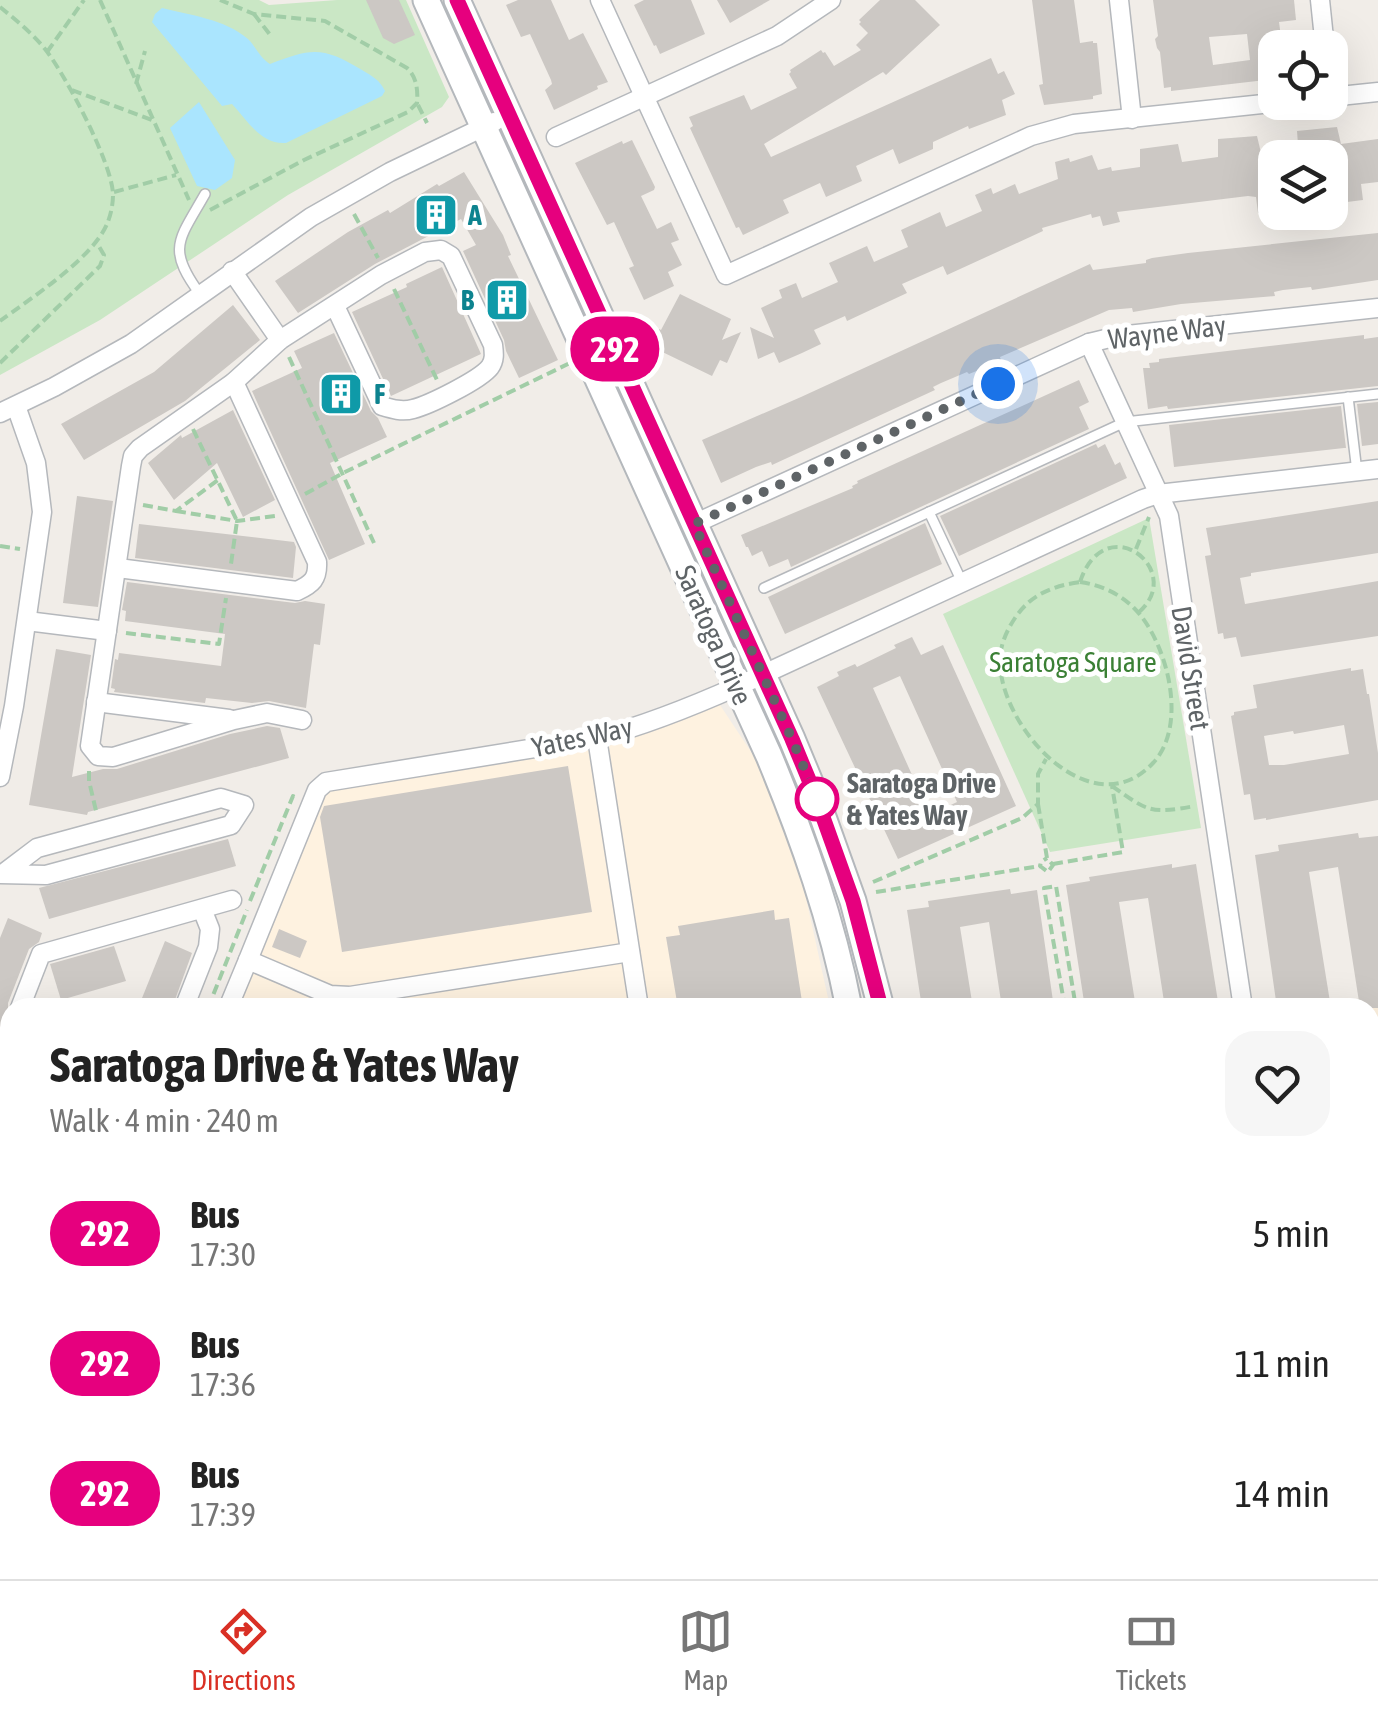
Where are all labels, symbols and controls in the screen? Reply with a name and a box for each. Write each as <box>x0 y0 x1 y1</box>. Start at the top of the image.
map controls <box>1258 30 1348 230</box>
button: locate <box>1258 30 1348 120</box>
button: layers <box>1258 140 1348 230</box>
building icon: A <box>413 192 459 238</box>
place label: A <box>467 199 482 231</box>
building icon: B <box>484 277 530 323</box>
place label: B <box>461 284 475 316</box>
street label: Wayne Way <box>1106 309 1228 355</box>
line badge: 292 <box>558 316 672 382</box>
text: 292 <box>590 329 640 369</box>
your location <box>973 359 1023 409</box>
building icon: F <box>318 371 364 417</box>
place label: F <box>374 378 385 410</box>
street label: Saratoga Drive <box>669 560 759 710</box>
street label: David Street <box>1165 604 1217 732</box>
park label: Saratoga Square <box>989 646 1157 678</box>
street label: Yates Way <box>529 711 635 763</box>
place label: Saratoga Drive & Yates Way <box>847 767 996 831</box>
marker: Saratoga Drive & Yates Way <box>796 778 838 820</box>
button: heart <box>1225 1031 1330 1136</box>
text: Saratoga Drive & Yates Way <box>50 1037 519 1092</box>
text: Walk · 4 min · 240 m <box>50 1102 279 1139</box>
text: Bus <box>190 1193 240 1236</box>
text: 5 min <box>1252 1212 1330 1255</box>
text: 292 <box>80 1213 130 1253</box>
text: 17:30 <box>190 1236 256 1273</box>
text: Bus <box>190 1323 240 1366</box>
text: 11 min <box>1235 1342 1330 1385</box>
text: 292 <box>80 1343 130 1383</box>
text: 17:36 <box>190 1366 256 1403</box>
text: Bus <box>190 1453 240 1496</box>
text: 14 min <box>1235 1472 1330 1515</box>
text: 292 <box>80 1473 130 1513</box>
text: 17:39 <box>190 1496 256 1533</box>
tab: Directions <box>191 1604 296 1696</box>
tab: Map <box>678 1604 733 1696</box>
tab: Tickets <box>1116 1604 1187 1696</box>

